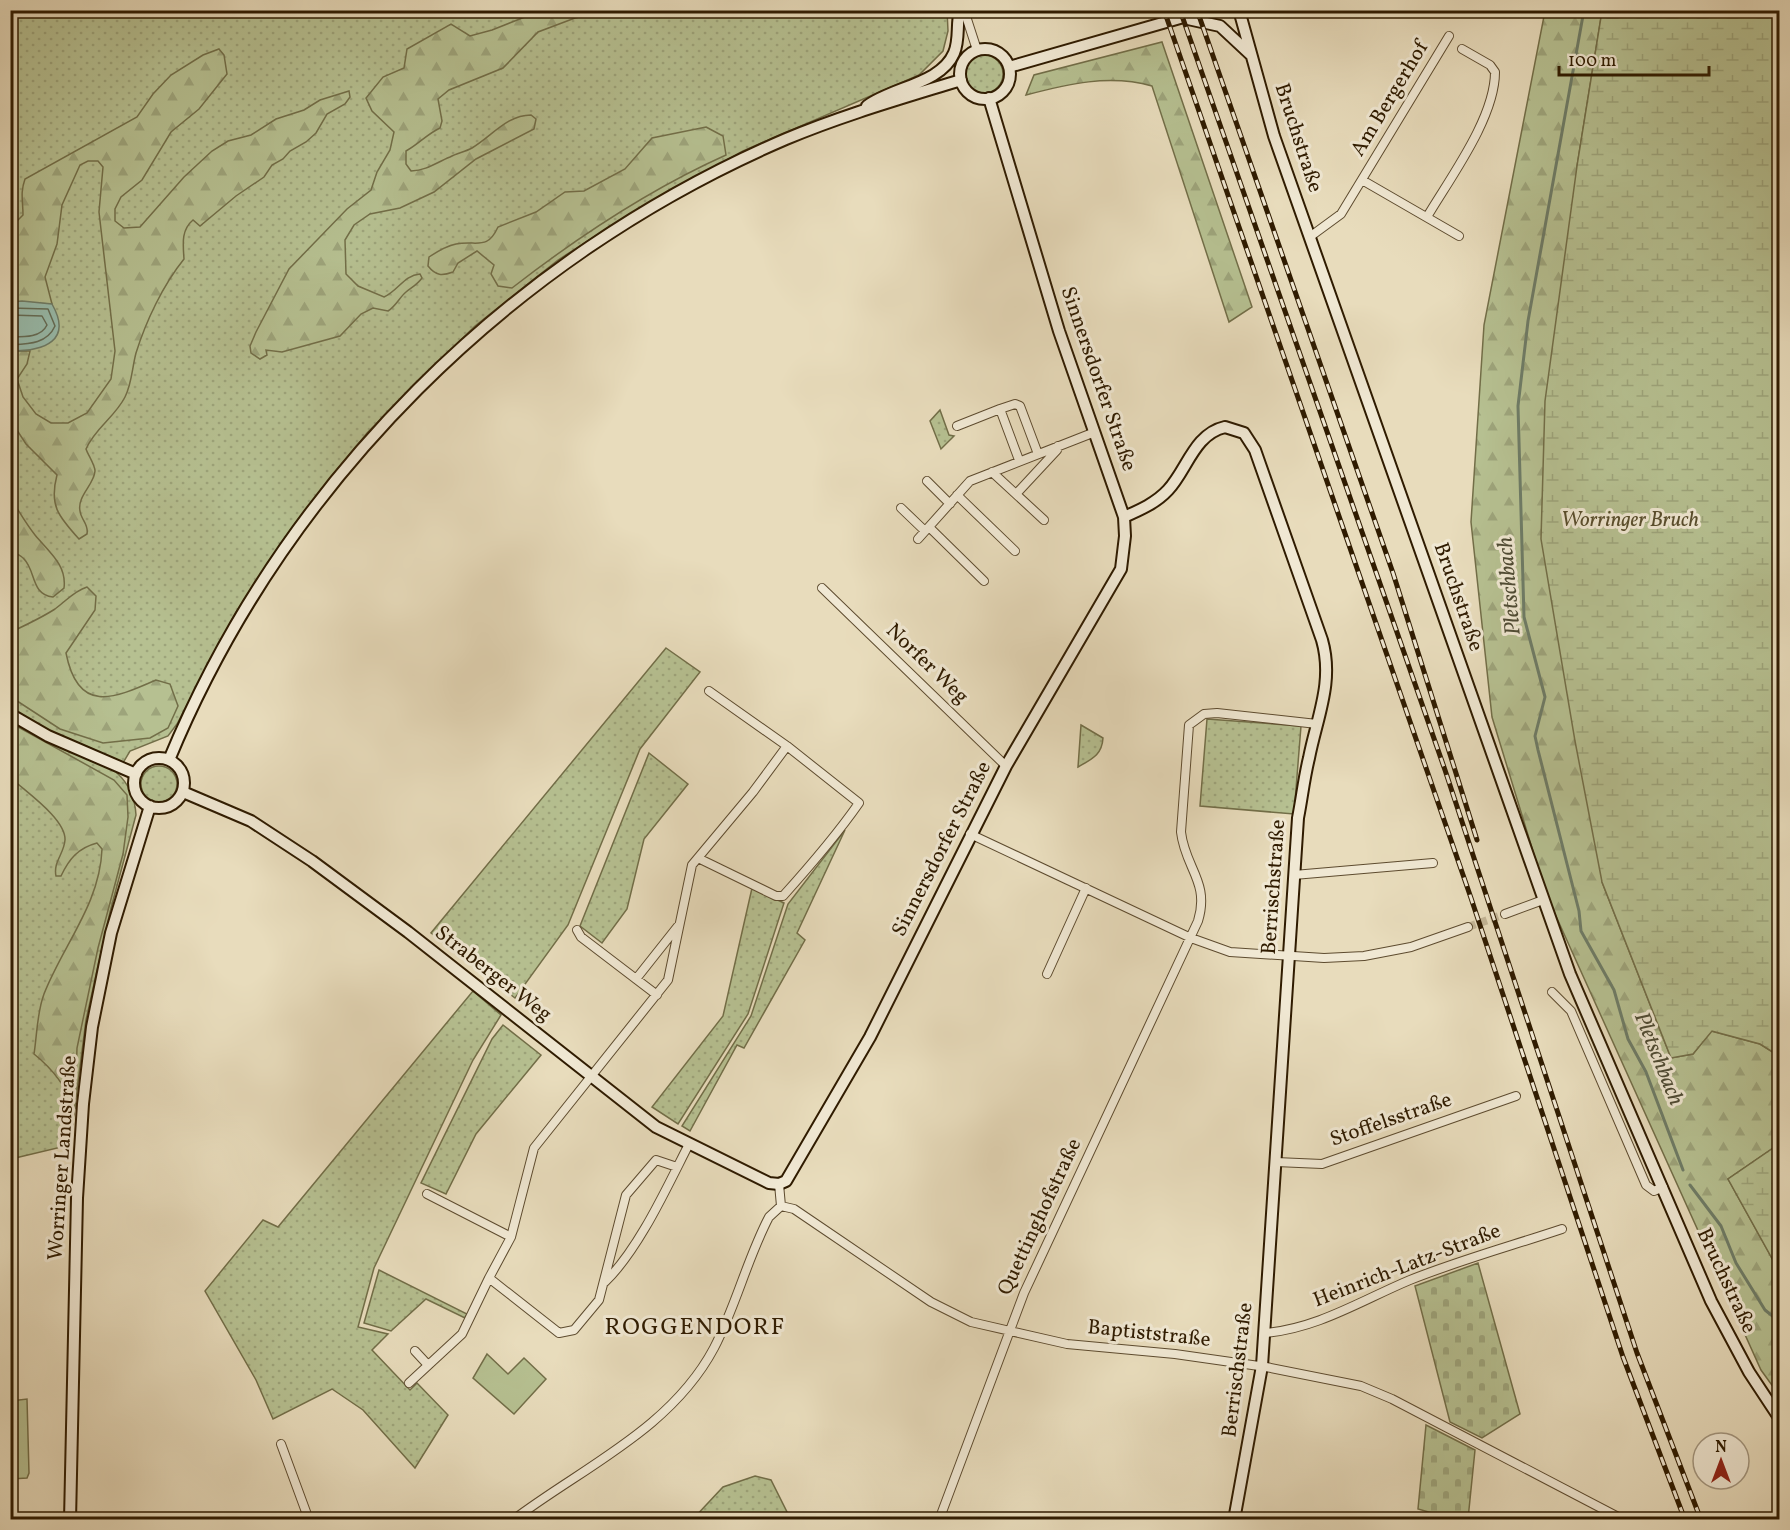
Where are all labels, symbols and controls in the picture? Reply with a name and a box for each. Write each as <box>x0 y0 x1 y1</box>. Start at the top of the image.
street label: Am Bergerhof <box>1344 34 1437 162</box>
scale bar <box>1559 39 1709 77</box>
text: 100 m <box>1568 49 1617 74</box>
street label: Bruchstraße <box>1267 80 1329 196</box>
street label: Sinnersdorfer Straße <box>1053 283 1143 475</box>
park label: Worringer Bruch <box>1561 506 1699 535</box>
water label: Pletschbach <box>1490 536 1530 636</box>
street label: Bruchstraße <box>1426 539 1490 655</box>
street label: Norfer Weg <box>879 617 975 711</box>
street label: Sinnersdorfer Straße <box>885 756 999 942</box>
street label: Berrischstraße <box>1255 818 1293 956</box>
street label: Straberger Weg <box>428 919 558 1029</box>
water label: Pletschbach <box>1625 1008 1691 1111</box>
street label: Worringer Landstraße <box>41 1054 85 1261</box>
street label: Stoffelsstraße <box>1326 1086 1456 1154</box>
street label: Quettinghofstraße <box>991 1134 1089 1300</box>
street label: Heinrich-Latz-Straße <box>1309 1217 1505 1315</box>
street label: Bruchstraße <box>1689 1224 1763 1338</box>
street label: Berrischstraße <box>1215 1301 1261 1439</box>
district label: ROGGENDORF <box>604 1311 786 1345</box>
street label: Baptiststraße <box>1086 1313 1212 1355</box>
north arrow <box>1691 1431 1751 1491</box>
text: N <box>1715 1437 1727 1459</box>

